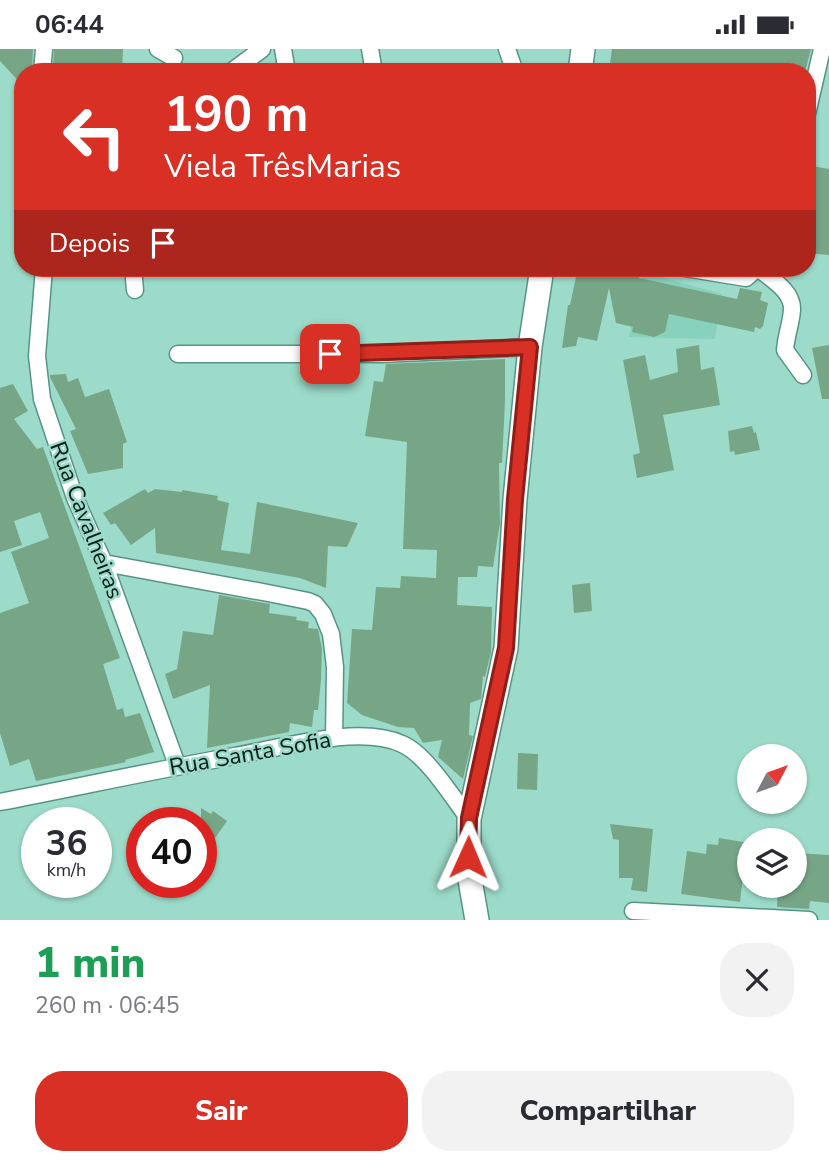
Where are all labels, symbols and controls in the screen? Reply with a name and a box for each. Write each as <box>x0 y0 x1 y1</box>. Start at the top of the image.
text: 06:44 <box>35 7 104 42</box>
text: 190 m <box>164 81 308 148</box>
icon: left <box>49 91 140 182</box>
text: Viela TrêsMarias <box>164 145 401 188</box>
icon: arrive <box>144 224 182 262</box>
text: Depois <box>49 226 130 261</box>
pin <box>300 324 360 384</box>
icon: arrive <box>311 335 349 373</box>
street label: Rua Cavalheiras <box>42 437 131 603</box>
street label: Rua Santa Sofia <box>167 724 333 783</box>
north arrow <box>737 744 807 814</box>
map controls <box>737 744 807 898</box>
speed limit sign: 40 <box>126 807 217 898</box>
text: 36 <box>45 820 88 867</box>
position arrow <box>431 820 505 894</box>
button: layers <box>737 828 807 898</box>
text: km/h <box>47 858 86 882</box>
text: 1 min <box>35 935 145 992</box>
button: close <box>720 943 794 1017</box>
text: 260 m · 06:45 <box>35 990 180 1021</box>
button: Sair <box>35 1071 408 1151</box>
button: Compartilhar <box>422 1071 794 1151</box>

